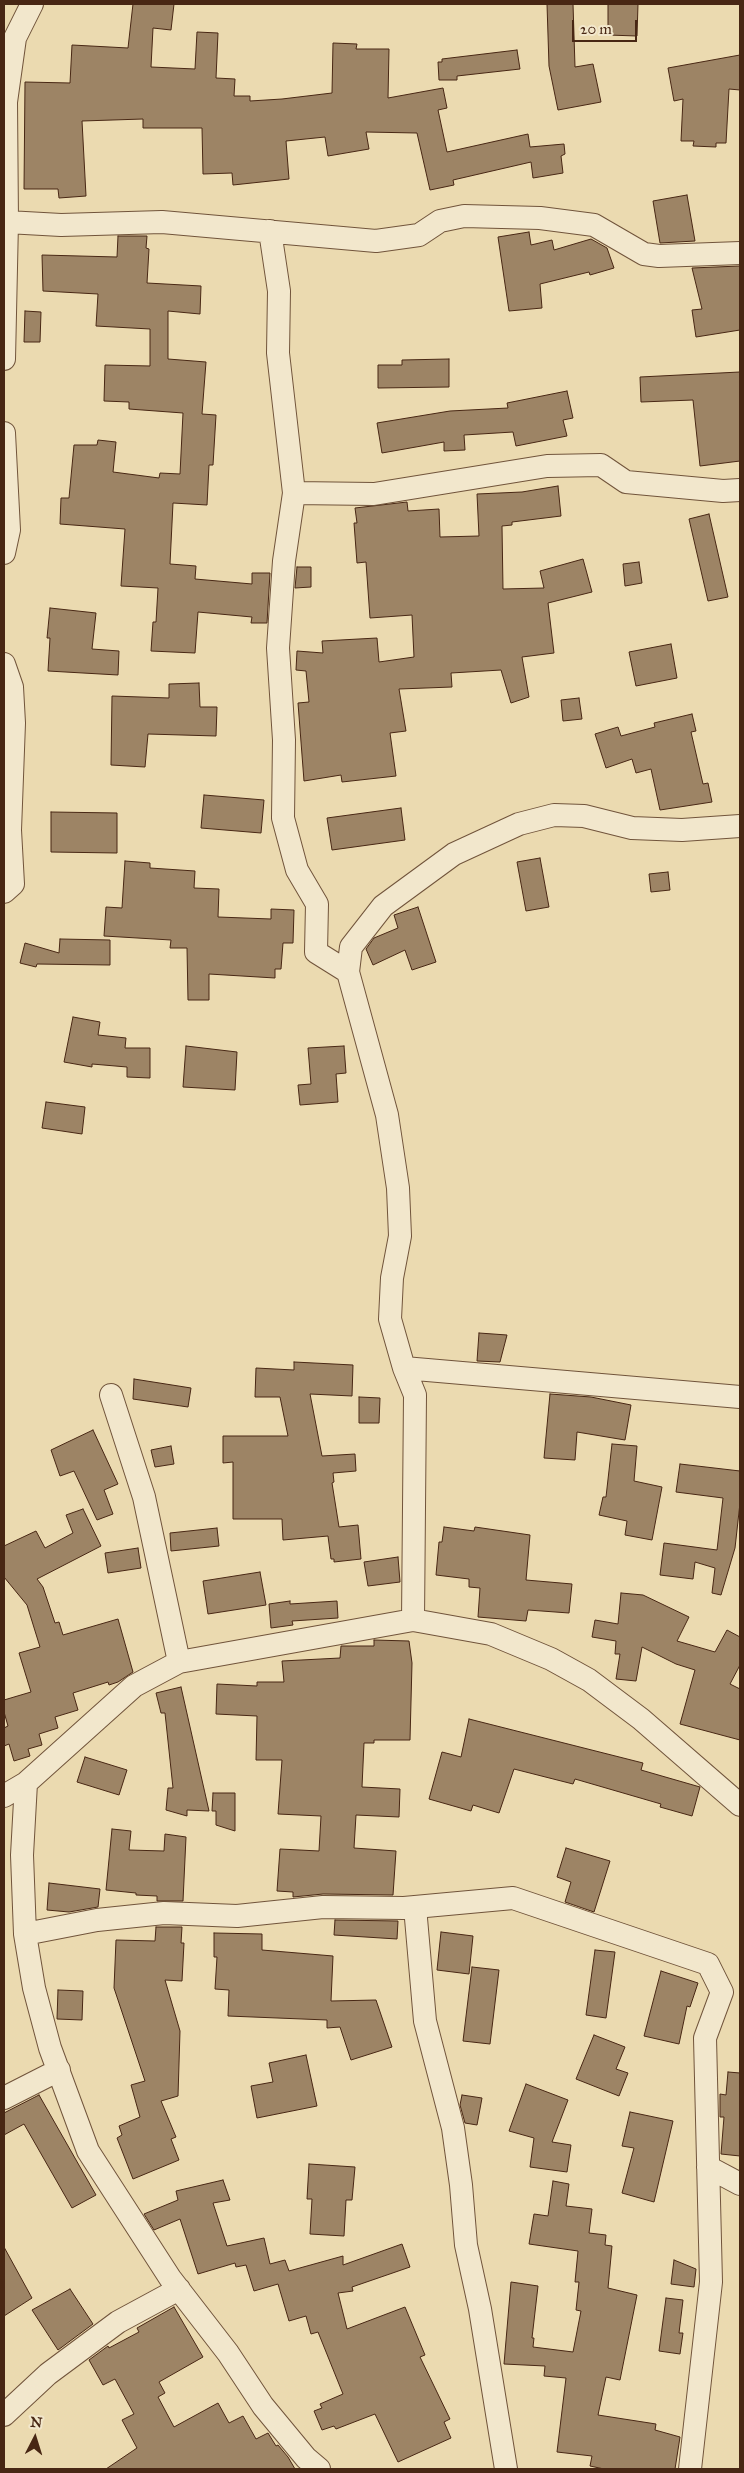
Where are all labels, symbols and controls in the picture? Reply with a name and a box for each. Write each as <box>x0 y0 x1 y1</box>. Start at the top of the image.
scale bar <box>574 10 639 42</box>
text: 20 m <box>580 20 612 38</box>
north arrow <box>10 2413 60 2463</box>
text: N <box>30 2414 43 2432</box>

